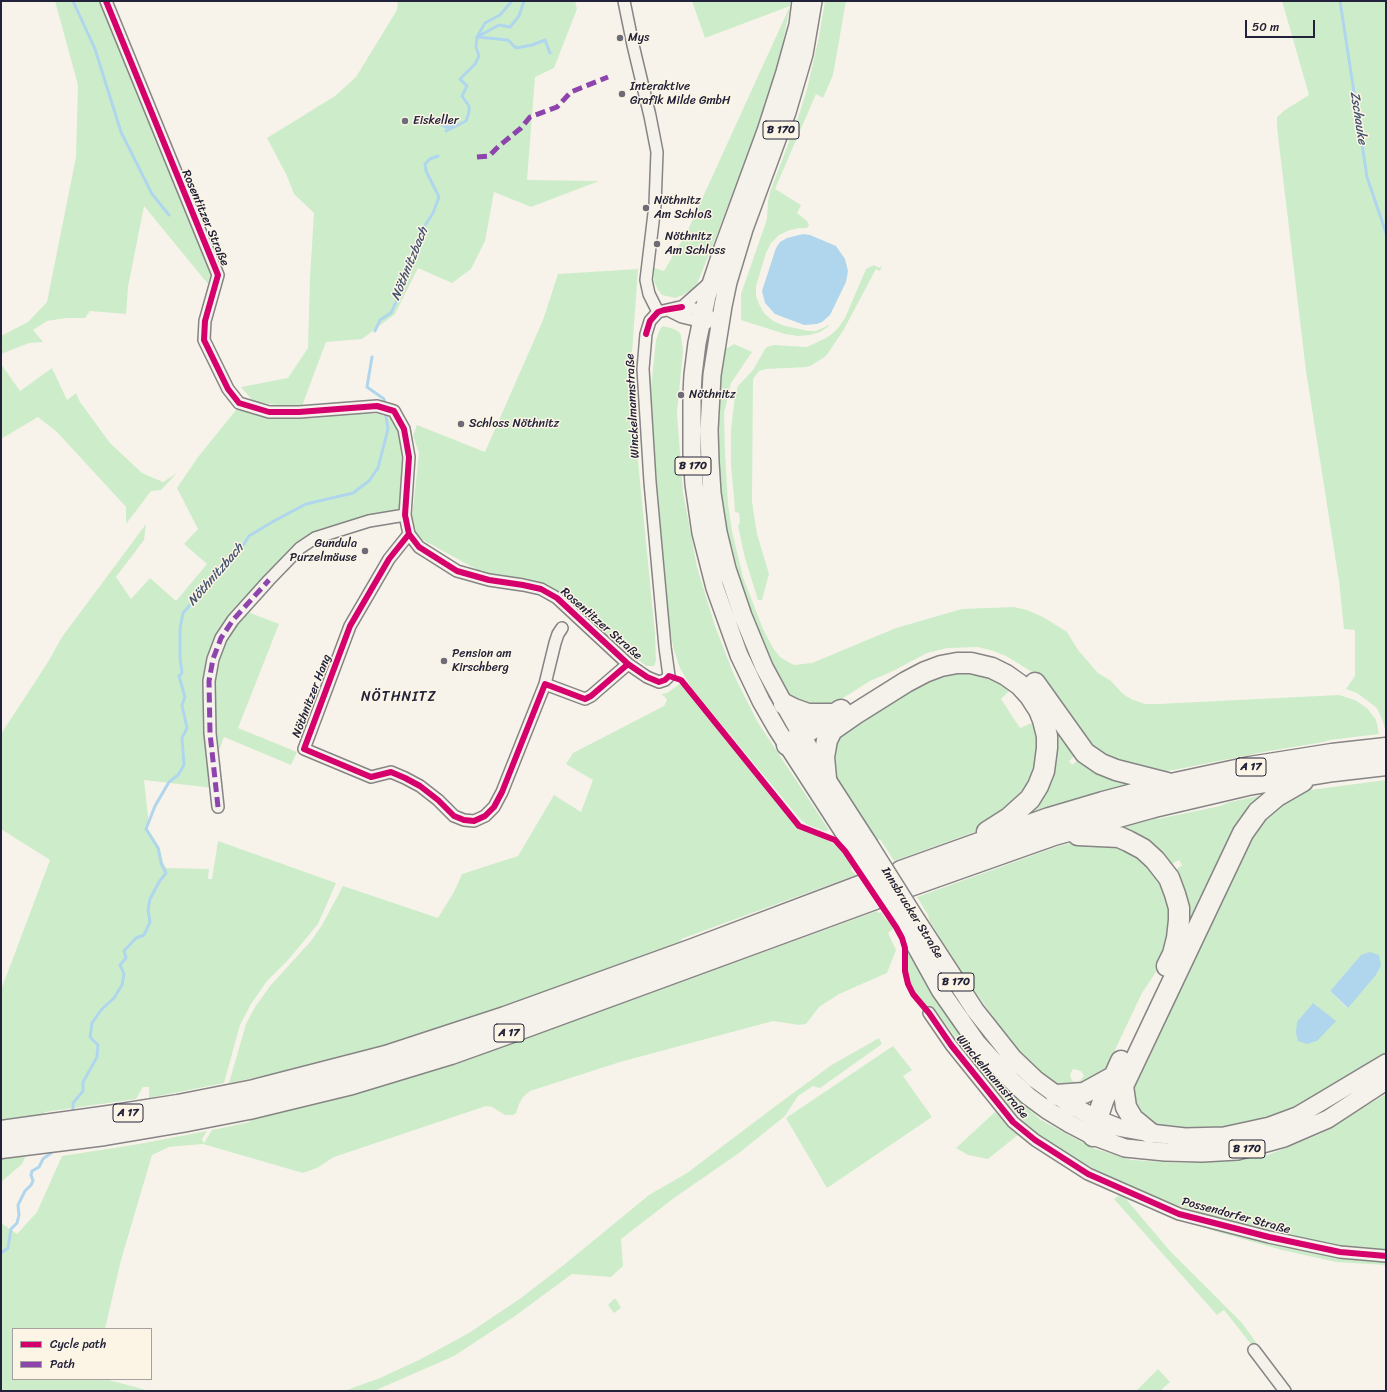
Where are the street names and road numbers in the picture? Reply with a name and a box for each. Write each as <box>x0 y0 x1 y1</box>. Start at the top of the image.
road number: B 170 <box>763 121 799 139</box>
street label: Rosentitzer Straße <box>178 168 232 268</box>
street label: Winckelmannstraße <box>623 353 643 459</box>
road number: B 170 <box>675 457 711 475</box>
street label: Rosentitzer Straße <box>557 585 645 663</box>
street label: Nöthnitzer Hang <box>290 652 334 740</box>
road number: A 17 <box>1236 758 1266 776</box>
street label: Innsbrucker Straße <box>878 865 946 961</box>
road number: B 170 <box>938 973 974 991</box>
road number: A 17 <box>494 1024 524 1042</box>
street label: Winckelmannstraße <box>953 1032 1031 1122</box>
road number: A 17 <box>113 1104 143 1122</box>
road number: B 170 <box>1229 1140 1265 1158</box>
street label: Possendorfer Straße <box>1180 1195 1292 1237</box>

